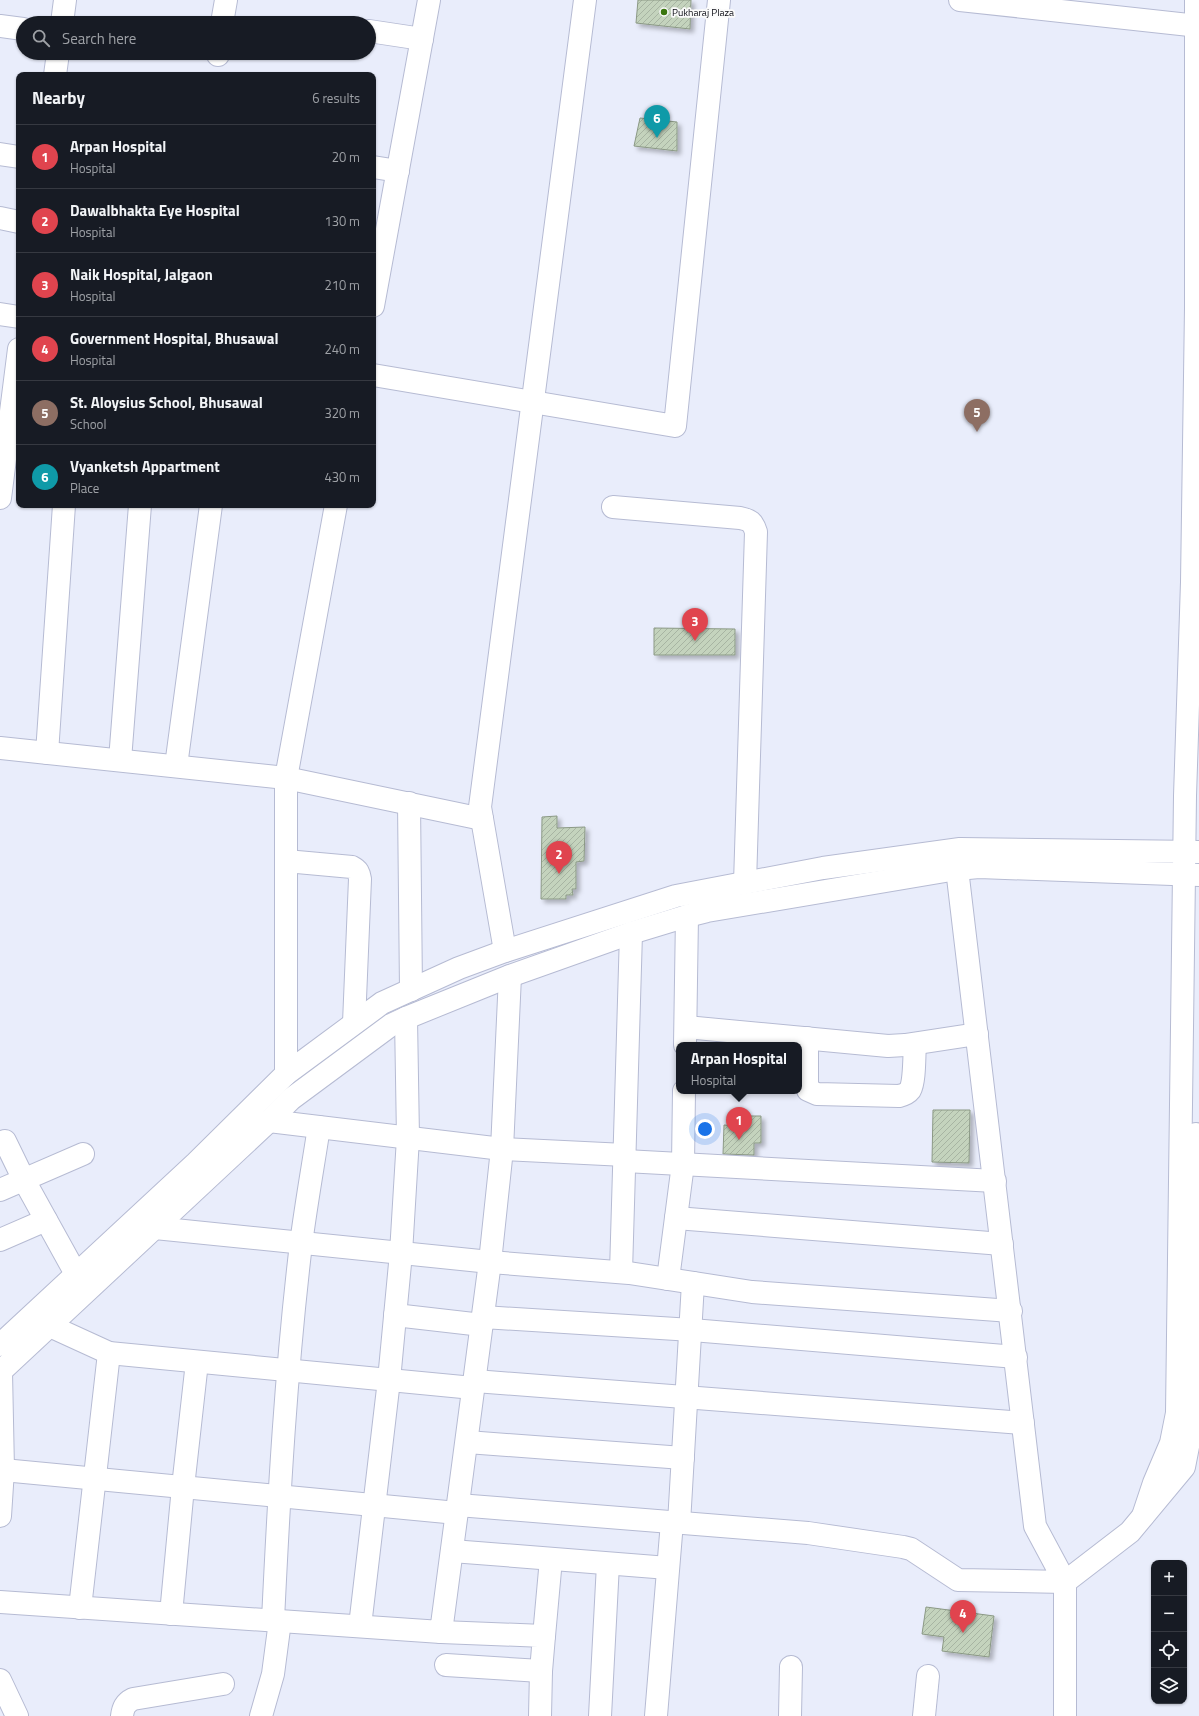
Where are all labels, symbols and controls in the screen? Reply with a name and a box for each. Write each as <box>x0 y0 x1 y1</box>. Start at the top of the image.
place label: Pukharaj Plaza <box>672 5 734 20</box>
marker: Pukharaj Plaza <box>659 7 669 17</box>
search box <box>16 16 376 60</box>
icon: search <box>30 27 52 49</box>
text: Search here <box>62 27 136 50</box>
text: Nearby <box>32 85 85 111</box>
text: 6 results <box>312 88 360 108</box>
pin: 6 <box>644 105 670 138</box>
text: Arpan Hospital <box>70 135 166 158</box>
text: 1 <box>41 147 49 167</box>
text: 20 m <box>332 147 360 167</box>
text: Hospital <box>70 158 115 178</box>
text: Dawalbhakta Eye Hospital <box>70 199 240 222</box>
text: 2 <box>41 211 49 231</box>
text: 130 m <box>324 211 360 231</box>
text: Hospital <box>70 222 115 242</box>
text: Naik Hospital, Jalgaon <box>70 263 213 286</box>
text: 3 <box>41 275 49 295</box>
text: 210 m <box>324 275 360 295</box>
text: Hospital <box>70 286 115 306</box>
text: Government Hospital, Bhusawal <box>70 327 279 350</box>
text: 4 <box>41 339 49 359</box>
text: 240 m <box>324 339 360 359</box>
text: Hospital <box>70 350 115 370</box>
text: St. Aloysius School, Bhusawal <box>70 391 263 414</box>
pin: 5 <box>964 399 990 432</box>
text: 5 <box>41 403 49 423</box>
text: 320 m <box>324 403 360 423</box>
text: School <box>70 414 106 434</box>
text: Vyanketsh Appartment <box>70 455 220 478</box>
text: 6 <box>41 467 49 487</box>
text: 430 m <box>324 467 360 487</box>
text: Place <box>70 478 99 498</box>
pin: 3 <box>682 608 708 641</box>
pin: 2 <box>546 841 572 874</box>
popup <box>676 1042 802 1094</box>
text: Arpan Hospital <box>691 1047 787 1070</box>
text: Hospital <box>691 1070 736 1090</box>
pin: 1 <box>726 1107 752 1140</box>
your location <box>695 1119 715 1139</box>
map controls <box>1151 1560 1187 1704</box>
button: + <box>1151 1560 1187 1596</box>
button: − <box>1151 1596 1187 1632</box>
pin: 4 <box>950 1600 976 1633</box>
button: locate <box>1151 1632 1187 1668</box>
button: layers <box>1151 1668 1187 1704</box>

